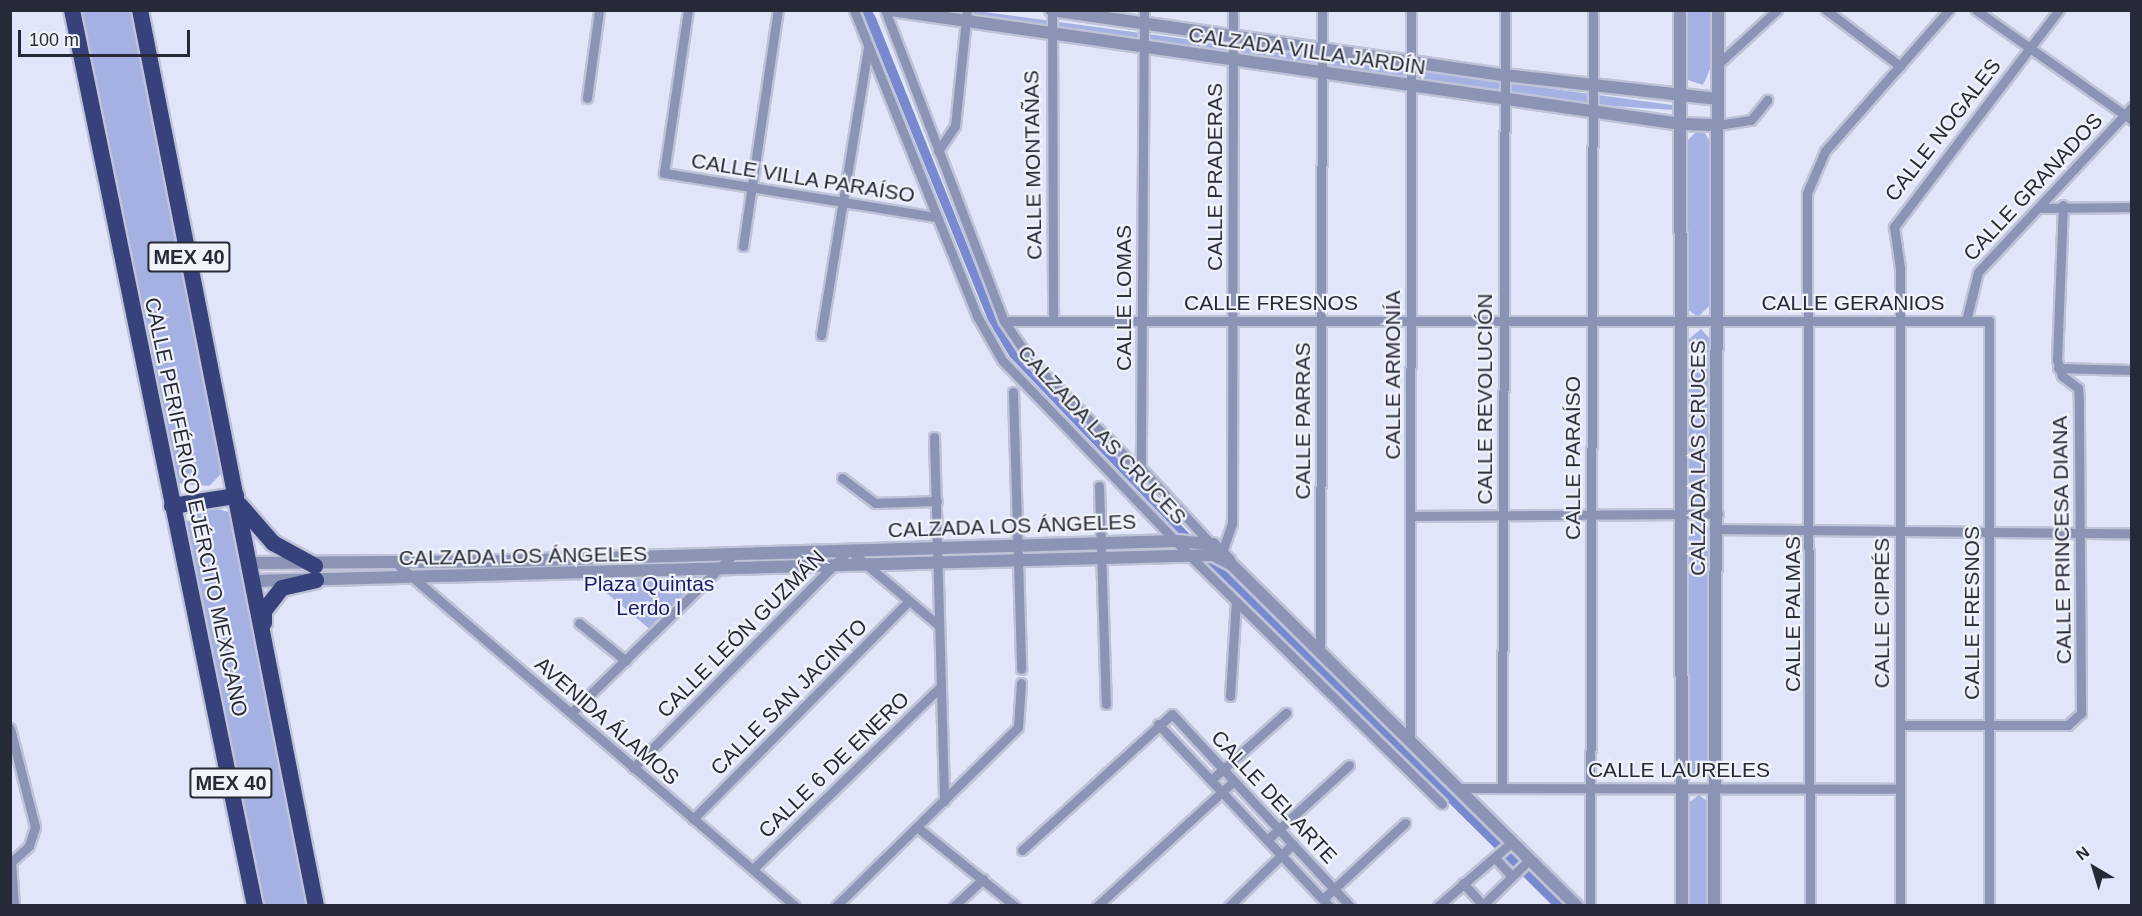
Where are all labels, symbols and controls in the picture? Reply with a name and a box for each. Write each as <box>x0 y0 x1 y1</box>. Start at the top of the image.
scale bar <box>21 18 194 56</box>
street label: CALZADA VILLA JARDÍN <box>1186 22 1428 80</box>
text: 100 m <box>29 30 79 50</box>
street label: CALLE NOGALES <box>1880 54 2006 206</box>
street label: CALLE MONTAÑAS <box>1019 70 1047 260</box>
street label: CALLE PRADERAS <box>1202 83 1228 271</box>
street label: CALLE GRANADOS <box>1958 108 2108 266</box>
street label: CALLE VILLA PARAÍSO <box>689 148 917 208</box>
street label: CALLE LOMAS <box>1111 225 1137 371</box>
road number: MEX 40 <box>147 240 231 274</box>
street label: CALLE FRESNOS <box>1184 290 1358 316</box>
street label: CALLE ARMONÍA <box>1380 290 1406 460</box>
street label: CALLE GERANIOS <box>1761 290 1945 316</box>
street label: CALLE REVOLUCIÓN <box>1472 293 1498 505</box>
street label: CALLE PERIFÉRICO EJÉRCITO MEXICANO <box>139 295 253 719</box>
street label: CALZADA LAS CRUCES <box>1012 340 1192 530</box>
street label: CALZADA LAS CRUCES <box>1685 340 1711 576</box>
street label: CALLE PARRAS <box>1290 342 1316 500</box>
street label: CALLE PARAÍSO <box>1560 376 1586 540</box>
street label: CALLE PRINCESA DIANA <box>2047 415 2077 665</box>
street label: CALZADA LOS ÁNGELES <box>887 509 1137 543</box>
street label: CALLE FRESNOS <box>1959 526 1985 700</box>
street label: CALLE PALMAS <box>1780 536 1806 692</box>
street label: CALLE CIPRÉS <box>1869 538 1895 688</box>
street label: CALZADA LOS ÁNGELES <box>398 541 648 571</box>
street label: CALLE LEÓN GUZMÁN <box>652 545 830 723</box>
park label: Plaza Quintas Lerdo I <box>584 571 714 621</box>
street label: CALLE SAN JACINTO <box>706 614 872 780</box>
street label: AVENIDA ÁLAMOS <box>529 651 685 791</box>
street label: CALLE 6 DE ENERO <box>753 687 915 843</box>
street label: CALLE DEL ARTE <box>1205 725 1343 869</box>
street label: CALLE LAURELES <box>1588 757 1770 783</box>
road number: MEX 40 <box>189 766 273 800</box>
north arrow <box>2064 838 2124 898</box>
text: N <box>2073 843 2092 864</box>

